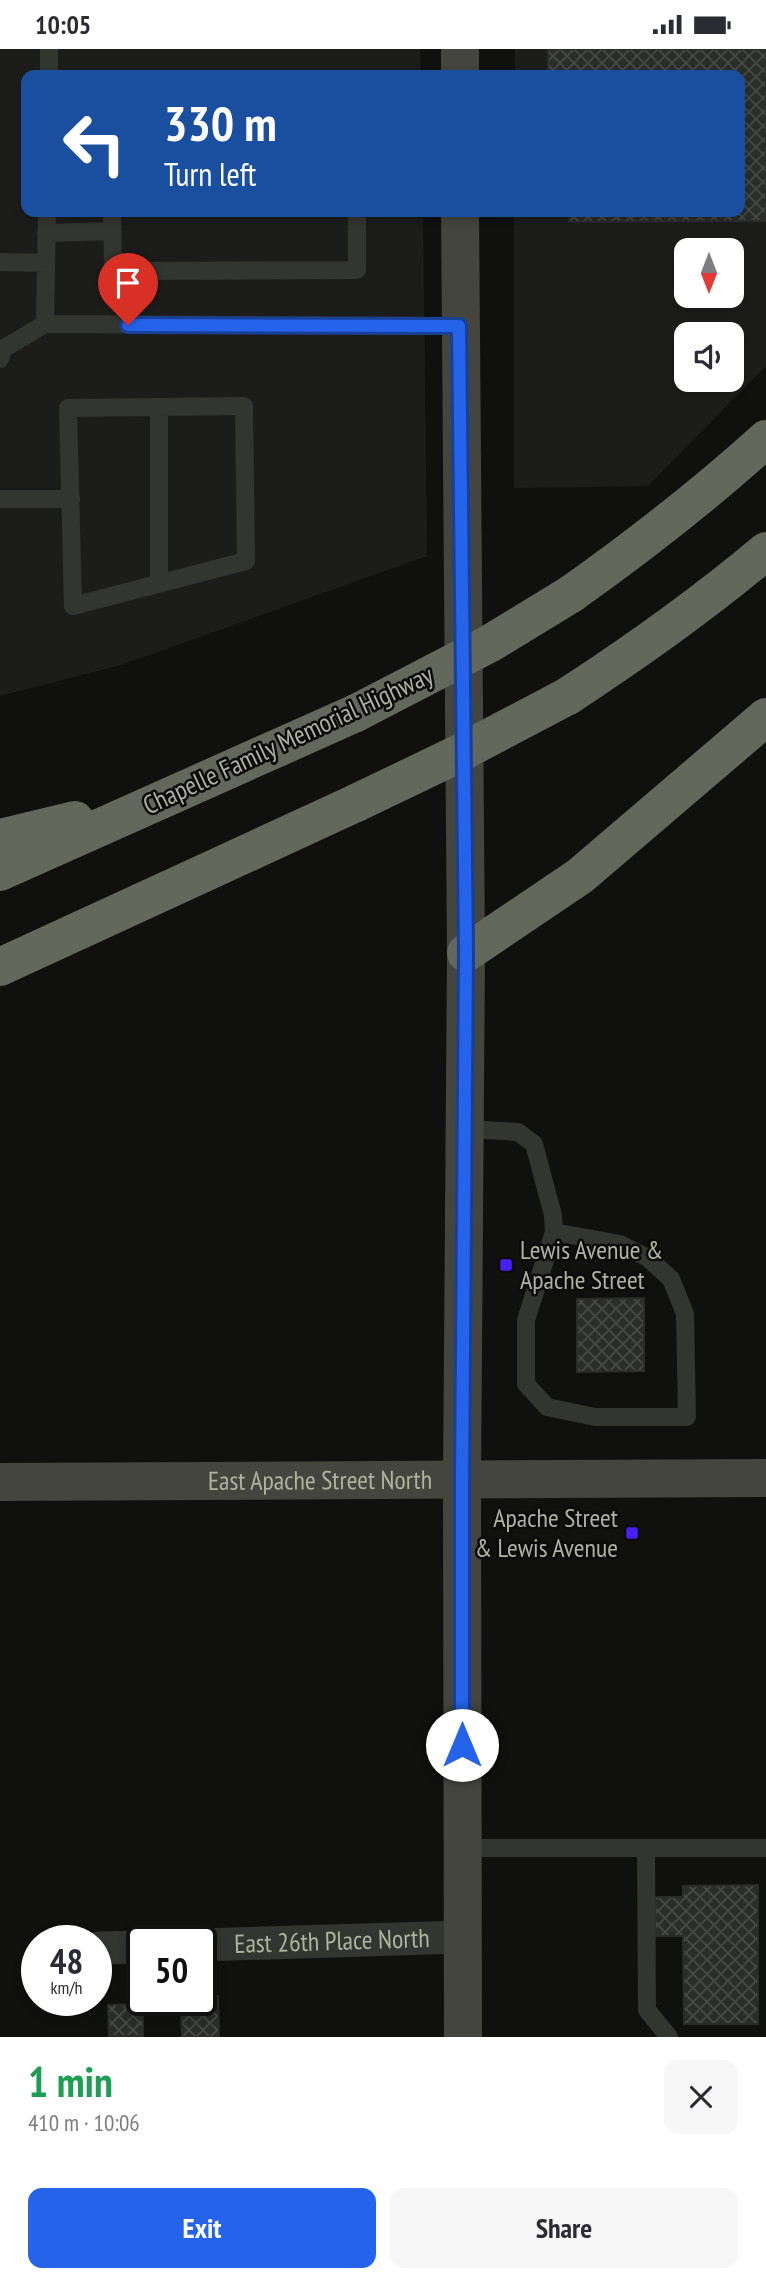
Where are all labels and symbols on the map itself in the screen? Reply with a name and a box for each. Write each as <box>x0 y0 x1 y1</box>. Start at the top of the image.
north arrow <box>674 238 744 308</box>
pin <box>98 253 158 325</box>
street label: Chapelle Family Memorial Highway <box>137 658 438 821</box>
place label: Lewis Avenue & Apache Street <box>520 1233 663 1296</box>
marker: Lewis Avenue & Apache Street <box>498 1257 514 1273</box>
street label: East Apache Street North <box>208 1463 432 1497</box>
place label: Apache Street & Lewis Avenue <box>475 1501 618 1564</box>
marker: Apache Street & Lewis Avenue <box>624 1525 640 1541</box>
position arrow <box>425 1708 499 1782</box>
street label: East 26th Place North <box>234 1921 430 1960</box>
speed limit sign: 50 <box>126 1925 217 2016</box>

